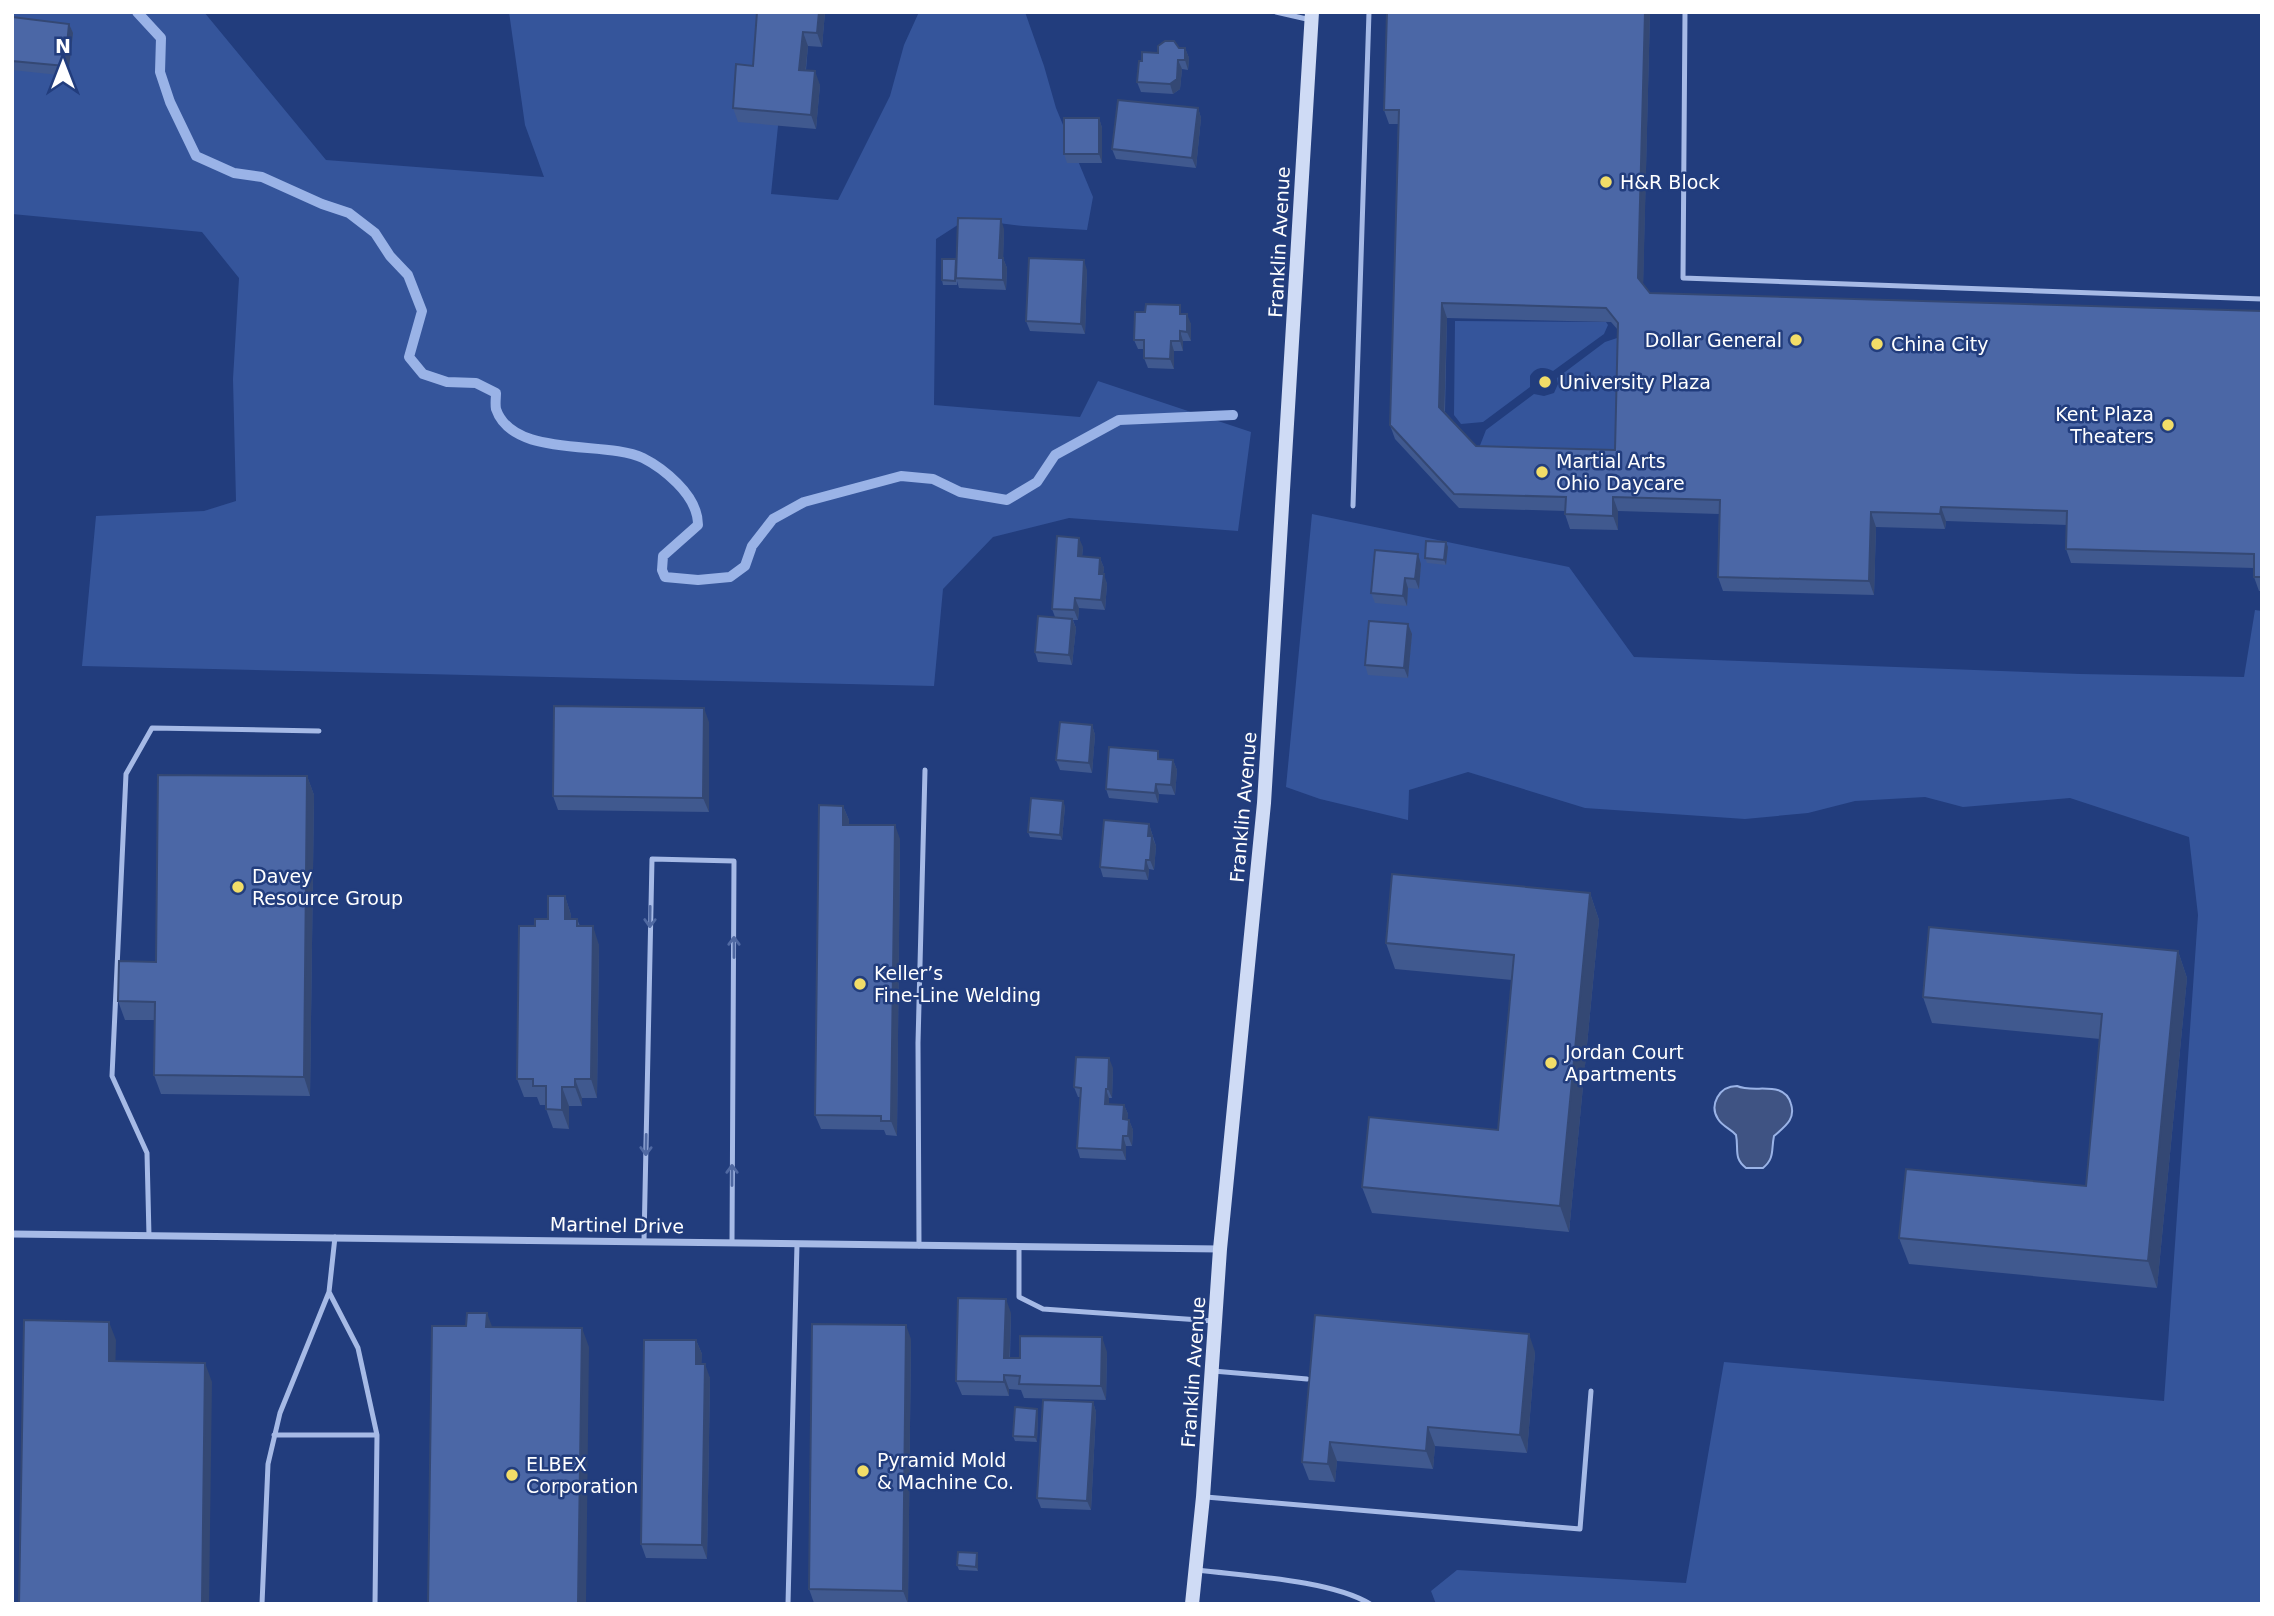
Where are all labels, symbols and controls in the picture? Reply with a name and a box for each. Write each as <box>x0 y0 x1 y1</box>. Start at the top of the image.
north arrow <box>28 28 98 98</box>
text: N <box>55 35 71 57</box>
street label: Franklin Avenue <box>1264 166 1294 318</box>
place label: H&R Block <box>1620 171 1720 193</box>
marker: H&R Block <box>1598 174 1614 190</box>
place label: Dollar General <box>1645 329 1782 351</box>
marker: Dollar General <box>1788 332 1804 348</box>
place label: China City <box>1891 333 1989 355</box>
marker: China City <box>1869 336 1885 352</box>
place label: University Plaza <box>1559 371 1711 393</box>
marker: University Plaza <box>1537 374 1553 390</box>
place label: Kent Plaza Theaters <box>2055 403 2154 447</box>
marker: Kent Plaza Theaters <box>2160 417 2176 433</box>
place label: Martial Arts Ohio Daycare <box>1556 450 1685 494</box>
marker: Martial Arts Ohio Daycare <box>1534 464 1550 480</box>
street label: Franklin Avenue <box>1225 731 1261 883</box>
place label: Davey Resource Group <box>252 865 403 909</box>
marker: Davey Resource Group <box>230 879 246 895</box>
one-way arrow <box>644 906 657 929</box>
one-way arrow <box>727 936 741 959</box>
place label: Keller’s Fine-Line Welding <box>874 962 1041 1006</box>
marker: Keller’s Fine-Line Welding <box>852 976 868 992</box>
place label: Jordan Court Apartments <box>1564 1041 1684 1085</box>
marker: Jordan Court Apartments <box>1543 1055 1559 1071</box>
one-way arrow <box>639 1133 652 1156</box>
one-way arrow <box>726 1163 739 1186</box>
street label: Martinel Drive <box>550 1213 684 1237</box>
street label: Franklin Avenue <box>1177 1296 1209 1448</box>
place label: Pyramid Mold & Machine Co. <box>877 1449 1014 1493</box>
place label: ELBEX Corporation <box>526 1453 638 1497</box>
marker: Pyramid Mold & Machine Co. <box>855 1463 871 1479</box>
marker: ELBEX Corporation <box>504 1467 520 1483</box>

